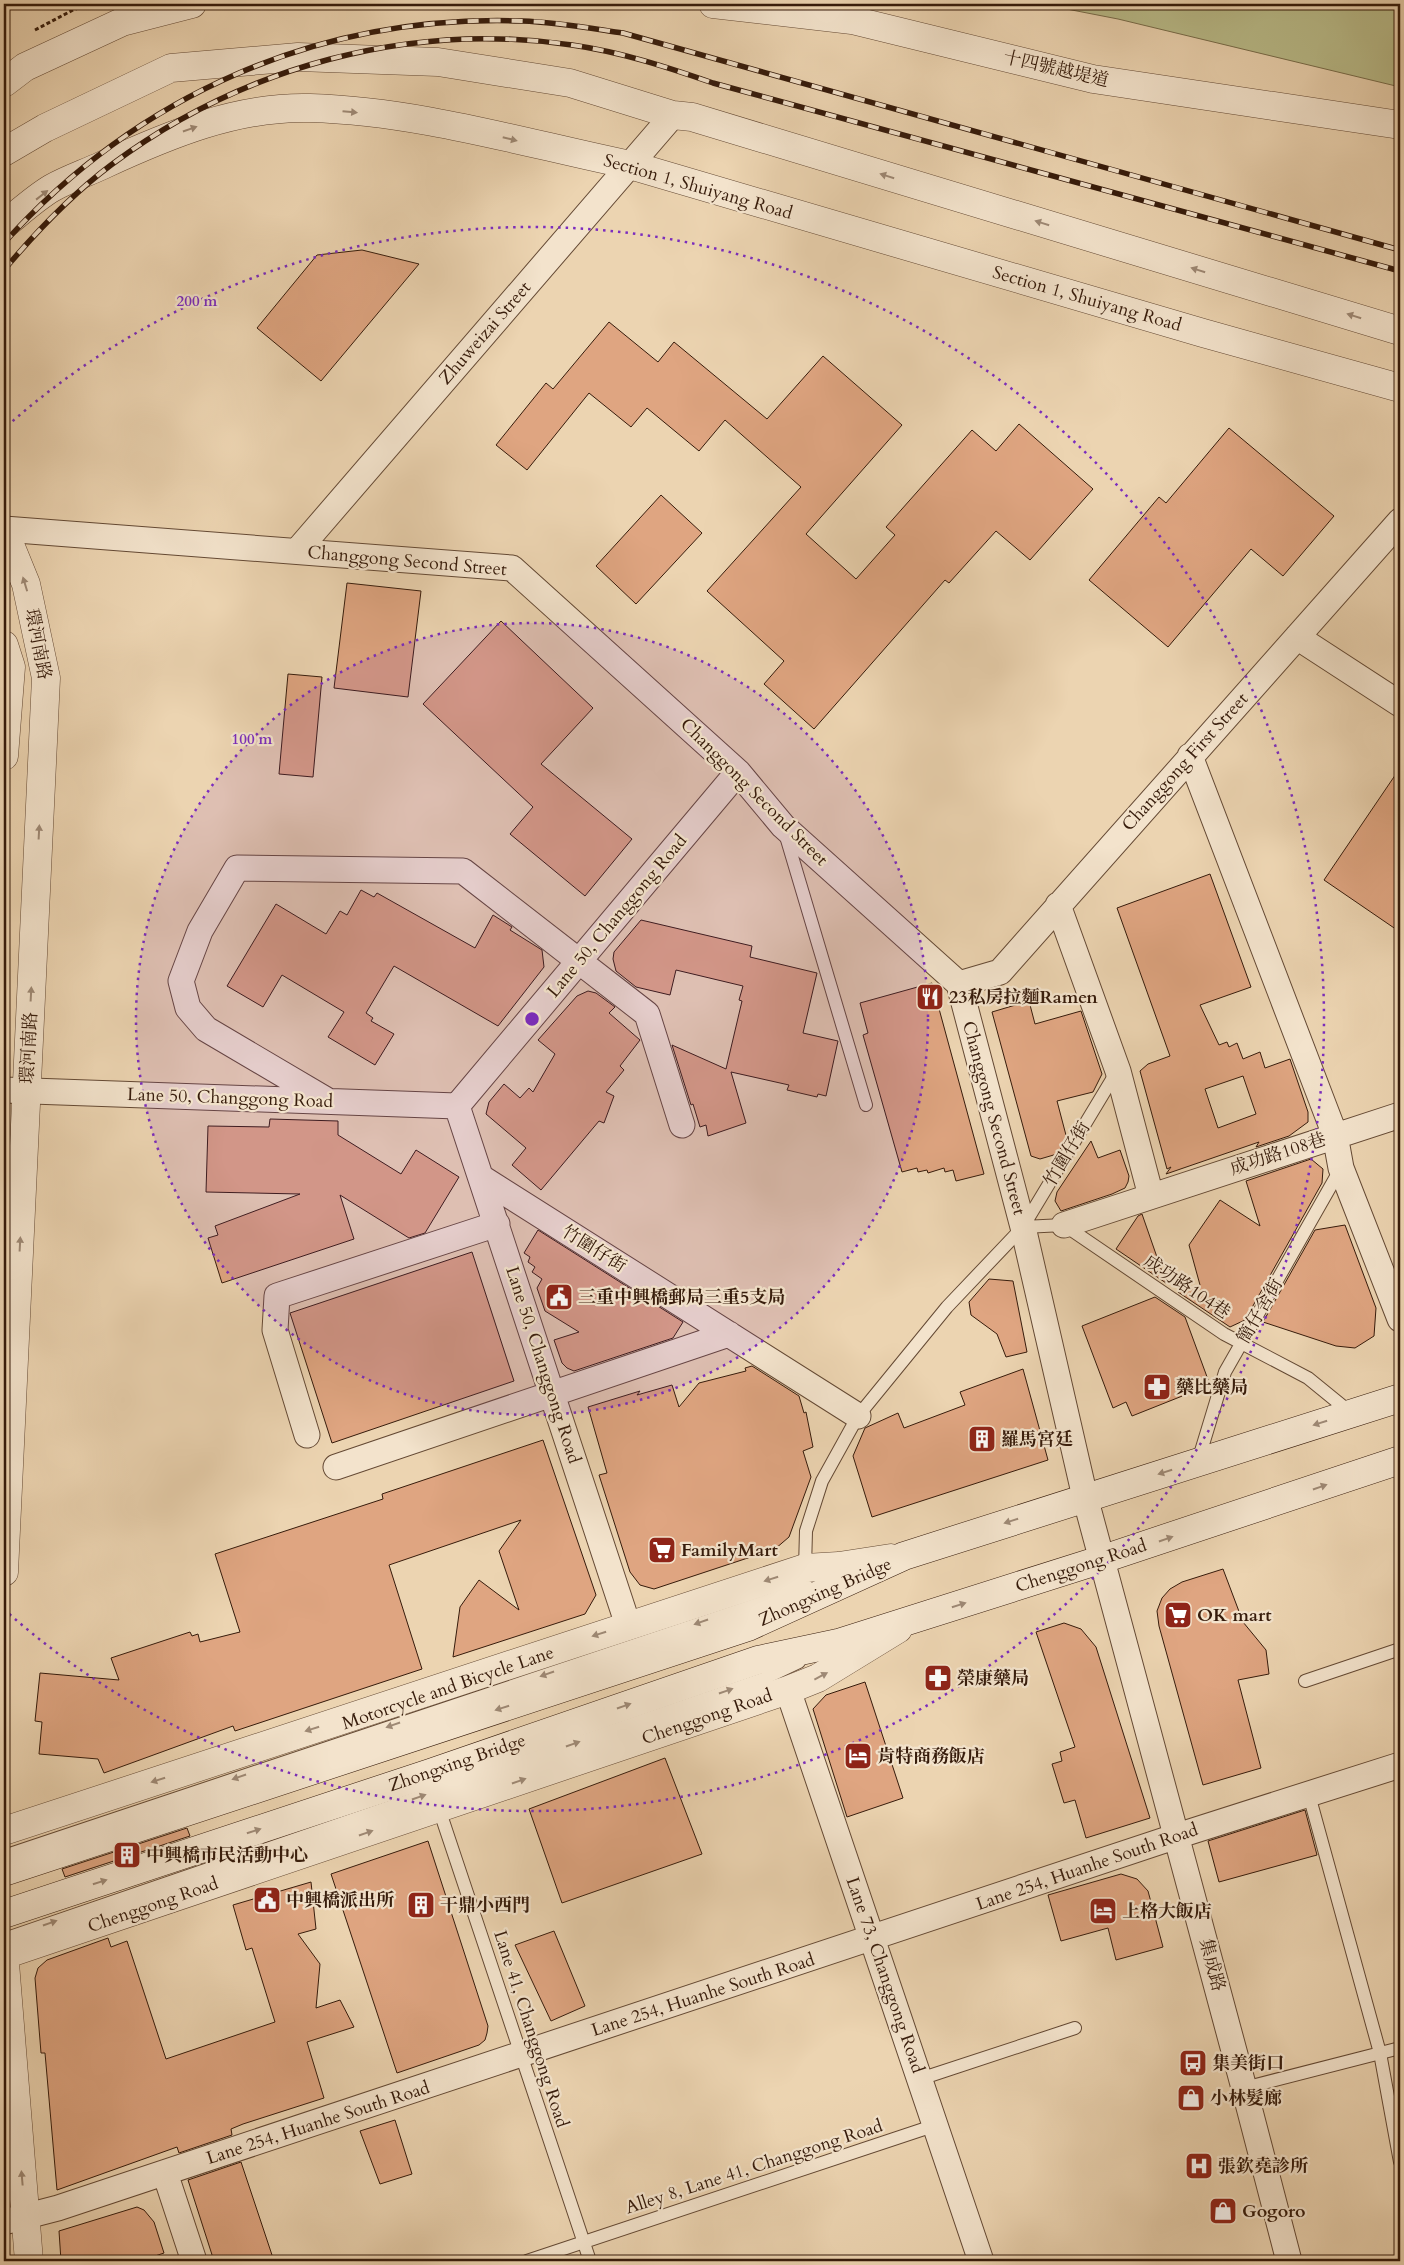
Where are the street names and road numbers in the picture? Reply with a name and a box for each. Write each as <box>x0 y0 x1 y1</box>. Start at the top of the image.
street label: 十四號越堤道 <box>1001 45 1111 93</box>
street label: Section 1, Shuiyang Road <box>601 148 796 226</box>
street label: Section 1, Shuiyang Road <box>990 260 1185 338</box>
street label: Zhuweizai Street <box>433 276 537 390</box>
street label: Changgong Second Street <box>306 540 508 582</box>
street label: 環河南路 <box>19 606 57 682</box>
street label: Changgong First Street <box>1116 687 1254 837</box>
street label: Changgong Second Street <box>675 713 834 872</box>
street label: Lane 50, Changgong Road <box>541 829 693 1003</box>
street label: 環河南路 <box>15 1011 43 1085</box>
street label: Changgong Second Street <box>956 1018 1032 1218</box>
street label: Lane 50, Changgong Road <box>127 1082 334 1114</box>
street label: 竹圍仔街 <box>1038 1117 1096 1191</box>
street label: 成功路108巷 <box>1227 1127 1329 1181</box>
street label: 竹圍仔街 <box>557 1219 631 1279</box>
street label: 成功路104巷 <box>1139 1249 1235 1325</box>
street label: Lane 50, Changgong Road <box>499 1263 587 1467</box>
street label: 簡仔舍街 <box>1231 1274 1289 1348</box>
street label: Chenggong Road <box>1012 1533 1150 1599</box>
street label: Zhongxing Bridge <box>754 1551 896 1633</box>
street label: Motorcycle and Bicycle Lane <box>339 1640 557 1736</box>
street label: Chenggong Road <box>638 1683 776 1751</box>
street label: Zhongxing Bridge <box>385 1728 529 1798</box>
street label: Lane 254, Huanhe South Road <box>973 1817 1202 1917</box>
street label: Chenggong Road <box>84 1871 222 1939</box>
street label: Lane 73, Changgong Road <box>840 1874 930 2077</box>
street label: Lane 41, Changgong Road <box>487 1927 575 2131</box>
street label: 集成路 <box>1193 1936 1231 1994</box>
street label: Lane 254, Huanhe South Road <box>588 1947 818 2043</box>
street label: Lane 254, Huanhe South Road <box>203 2075 433 2171</box>
street label: Alley 8, Lane 41, Changgong Road <box>622 2113 886 2220</box>

